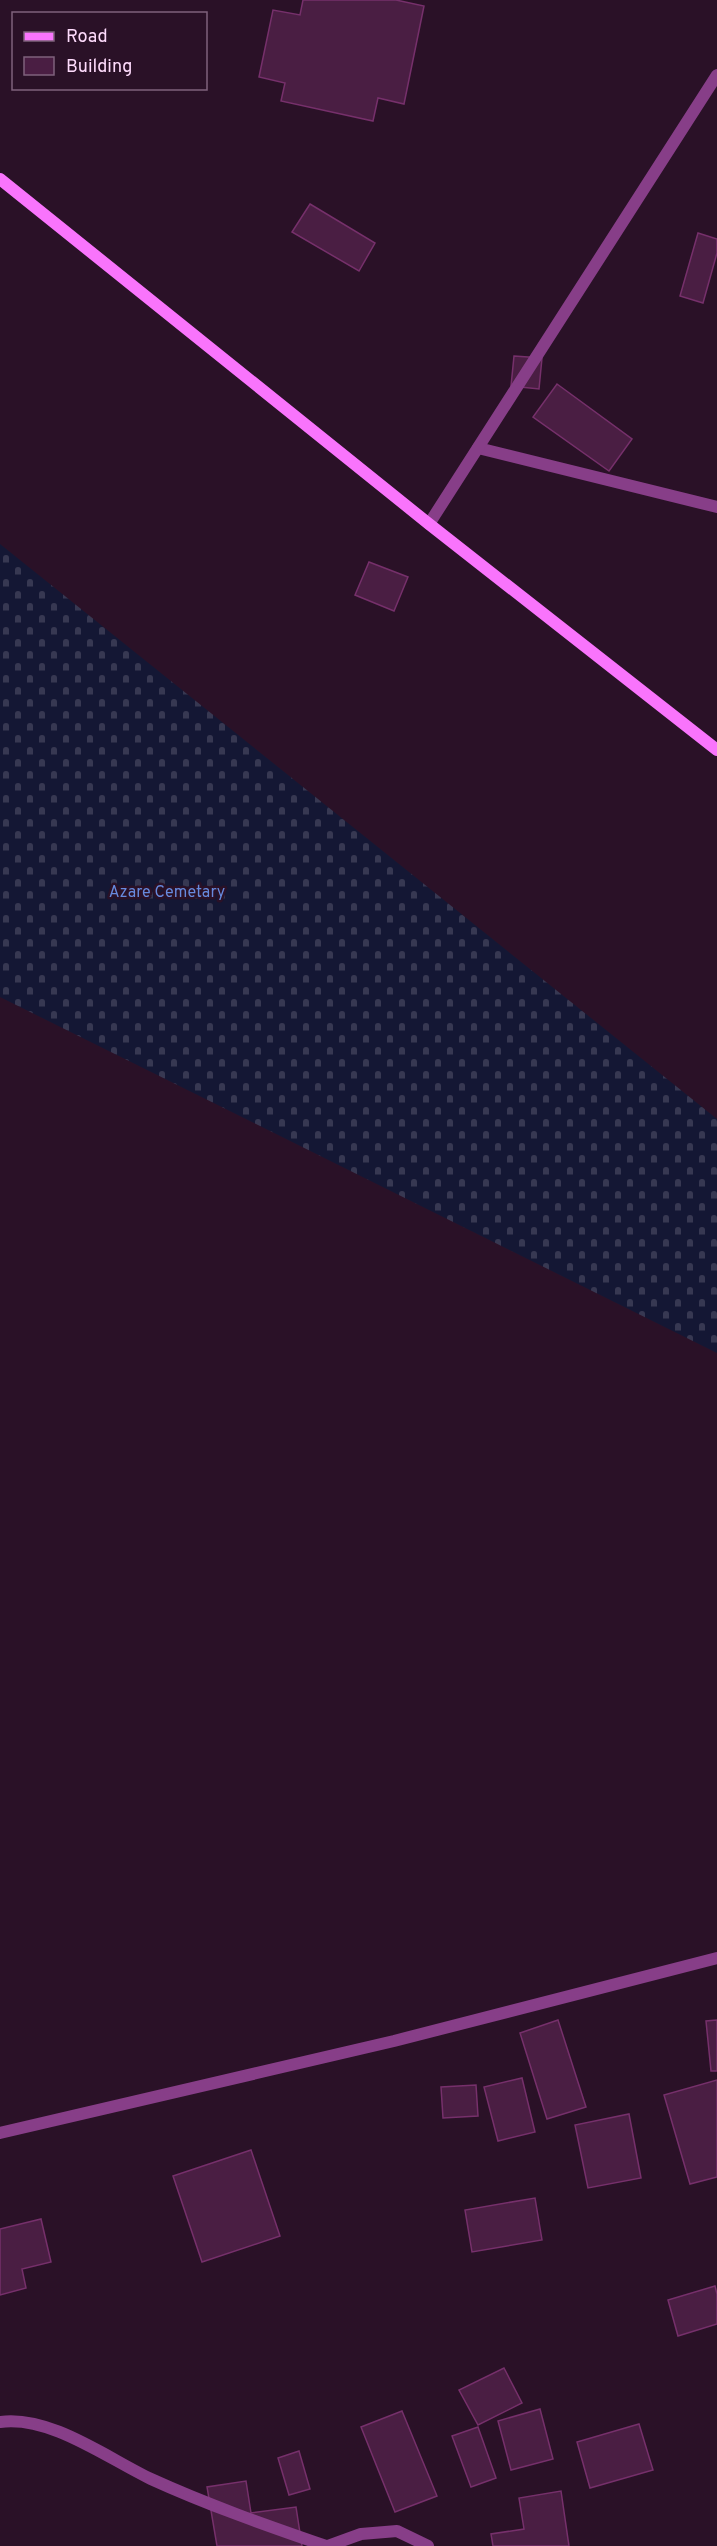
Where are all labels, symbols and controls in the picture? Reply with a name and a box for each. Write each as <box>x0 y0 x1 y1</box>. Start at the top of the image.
legend <box>12 12 207 90</box>
text: Road <box>66 26 108 49</box>
text: Building <box>66 56 132 79</box>
park label: Azare Cemetary <box>109 883 225 903</box>

